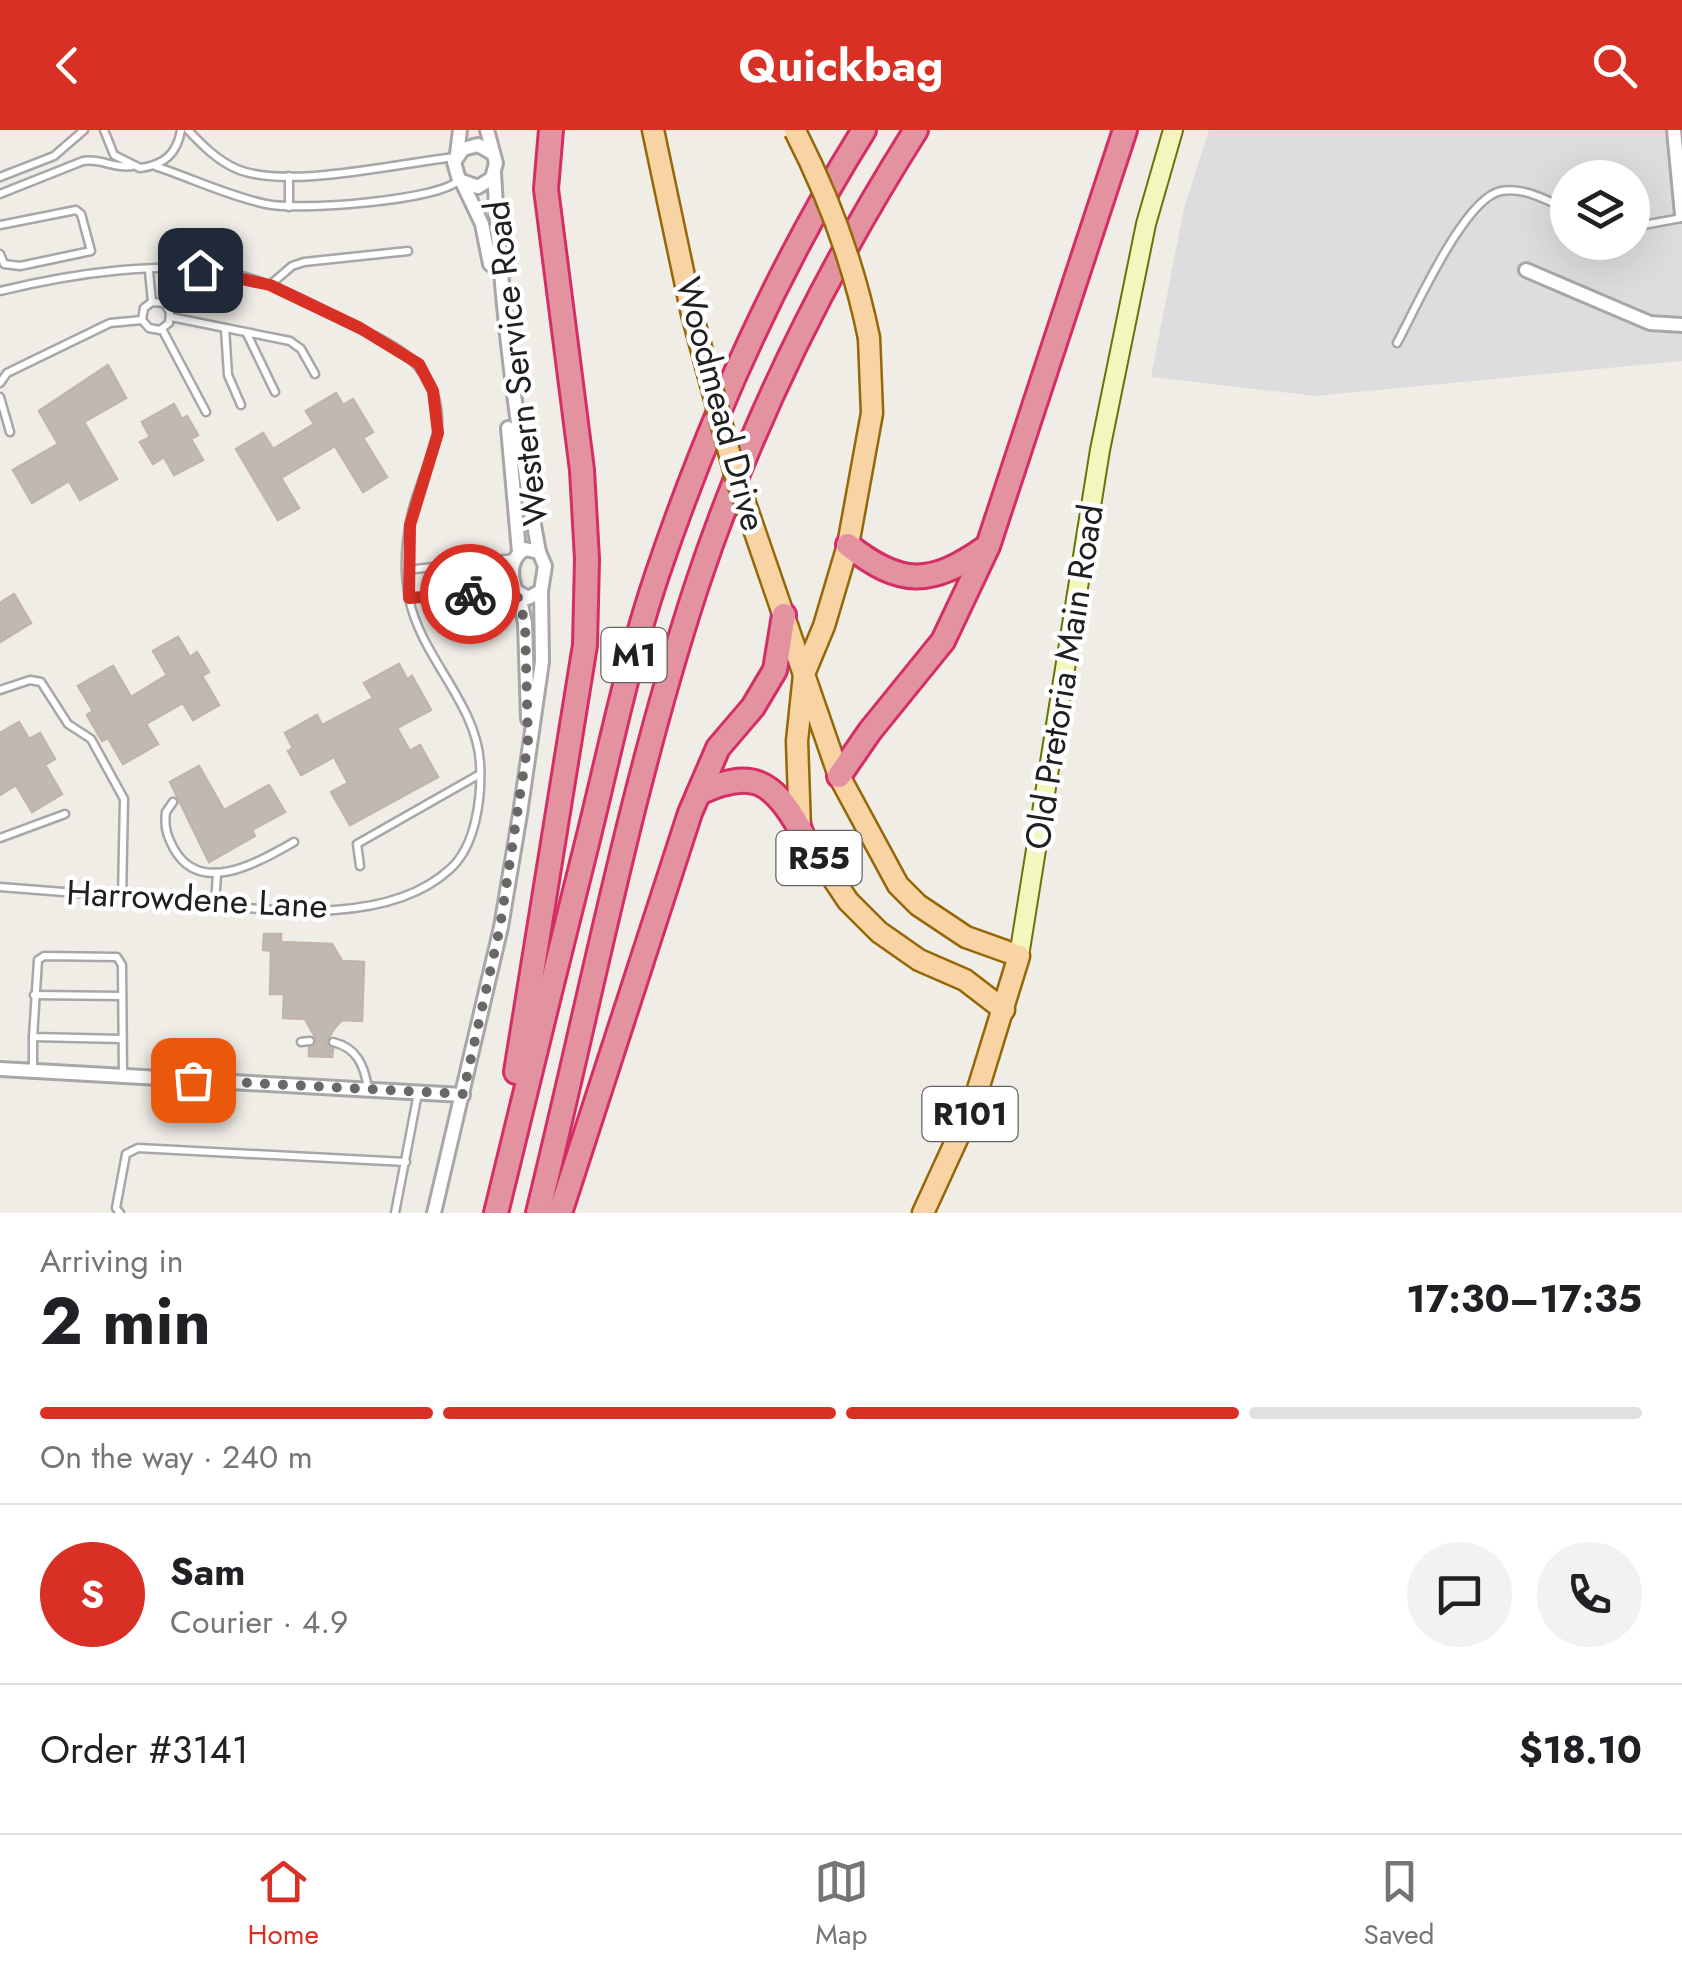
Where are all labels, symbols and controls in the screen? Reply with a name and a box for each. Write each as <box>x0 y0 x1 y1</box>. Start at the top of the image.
text: Quickbag <box>739 33 943 98</box>
icon: back <box>40 38 95 93</box>
icon: search <box>1587 38 1642 93</box>
map controls <box>1550 160 1650 260</box>
button: layers <box>1550 160 1650 260</box>
street label: Western Service Road <box>471 198 561 528</box>
pin <box>158 228 243 313</box>
icon: home <box>173 243 228 298</box>
street label: Woodmead Drive <box>663 272 779 536</box>
street label: Old Pretoria Main Road <box>1012 501 1116 853</box>
courier <box>420 544 520 644</box>
icon: bike <box>443 567 498 622</box>
road number: M1 <box>602 628 666 682</box>
road number: R55 <box>776 831 862 885</box>
street label: Harrowdene Lane <box>65 867 329 931</box>
pin <box>151 1038 236 1123</box>
icon: bag <box>166 1053 221 1108</box>
road number: R101 <box>922 1087 1018 1141</box>
text: Arriving in <box>40 1238 184 1284</box>
text: 17:30–17:35 <box>1406 1271 1642 1326</box>
text: 2 min <box>40 1274 211 1368</box>
text: On the way · 240 m <box>40 1434 313 1480</box>
button: chat <box>1407 1542 1512 1647</box>
button: phone <box>1537 1542 1642 1647</box>
text: Sam <box>170 1544 245 1599</box>
text: S <box>81 1567 104 1622</box>
text: Courier · 4.9 <box>170 1599 348 1645</box>
text: Order #3141 <box>40 1722 249 1777</box>
text: $18.10 <box>1519 1722 1642 1777</box>
tab: Home <box>247 1854 319 1955</box>
tab: Map <box>814 1854 869 1955</box>
tab: Saved <box>1364 1854 1435 1955</box>

